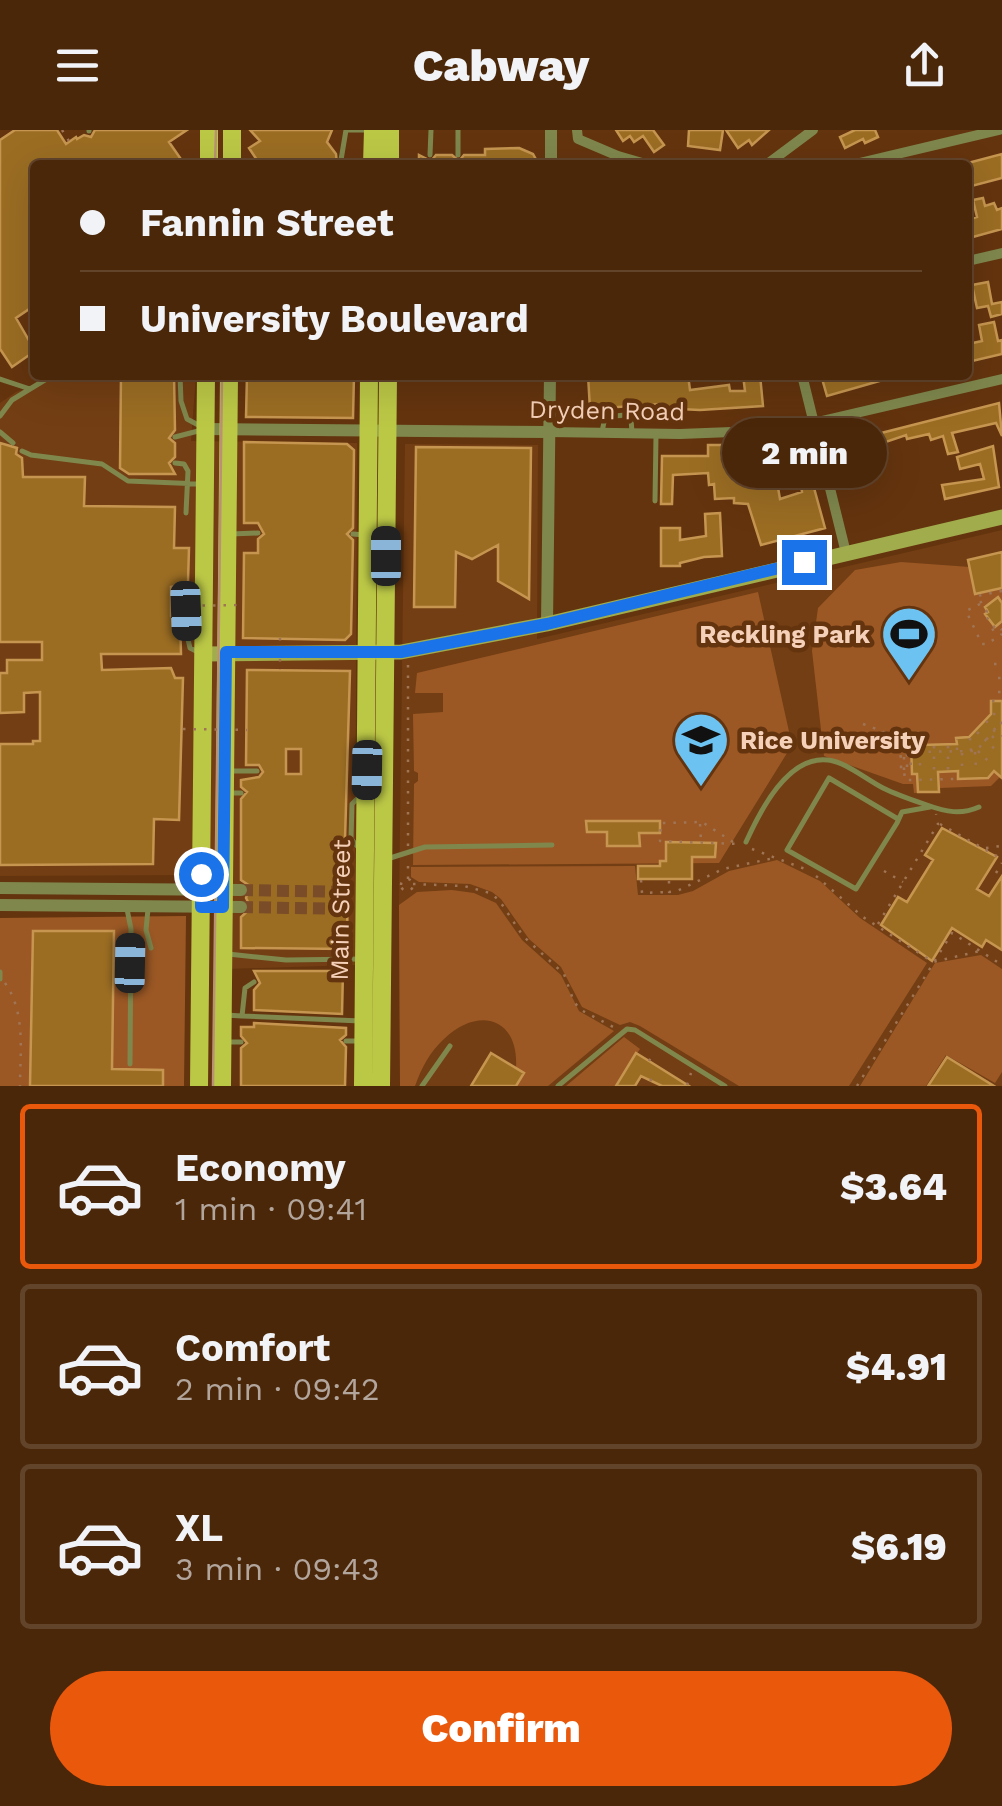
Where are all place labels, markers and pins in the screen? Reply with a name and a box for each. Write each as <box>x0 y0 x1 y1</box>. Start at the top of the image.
sports icon: Reckling Park <box>879 604 939 683</box>
place label: Reckling Park <box>699 620 870 649</box>
school or university icon: Rice University <box>671 710 731 789</box>
place label: Rice University <box>740 726 926 755</box>

